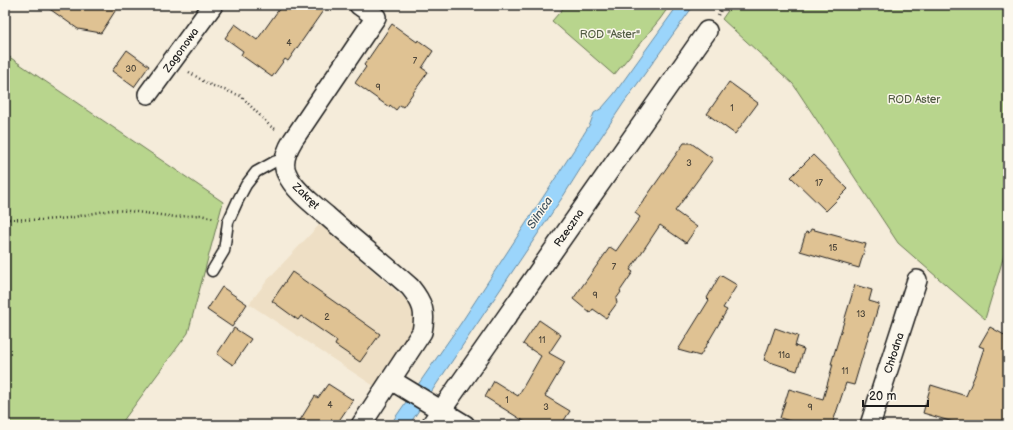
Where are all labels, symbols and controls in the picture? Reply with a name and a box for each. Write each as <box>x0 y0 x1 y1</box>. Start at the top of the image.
street label: Zagonowa <box>160 25 201 75</box>
park label: ROD "Aster" <box>580 28 640 41</box>
house number: 4 <box>286 38 292 49</box>
house number: 7 <box>413 56 418 67</box>
house number: 30 <box>126 64 136 75</box>
house number: 9 <box>375 82 381 93</box>
park label: ROD Aster <box>888 93 941 106</box>
house number: 1 <box>730 103 734 114</box>
house number: 3 <box>686 158 692 169</box>
house number: 17 <box>815 178 824 189</box>
street label: Zakręt <box>289 180 322 212</box>
water label: Silnica <box>524 194 556 232</box>
street label: Rzeczna <box>551 207 587 249</box>
house number: 15 <box>829 243 837 254</box>
house number: 7 <box>612 262 617 273</box>
house number: 9 <box>592 290 598 301</box>
house number: 13 <box>856 309 866 320</box>
house number: 2 <box>324 312 330 323</box>
street label: Chłodna <box>881 331 907 375</box>
house number: 11 <box>539 335 545 346</box>
house number: 11a <box>778 350 790 361</box>
house number: 11 <box>842 366 848 377</box>
scale bar <box>863 382 928 408</box>
text: 20 m <box>869 389 896 404</box>
house number: 1 <box>505 395 509 406</box>
house number: 4 <box>327 400 333 411</box>
house number: 3 <box>543 402 549 413</box>
house number: 9 <box>807 402 813 413</box>

